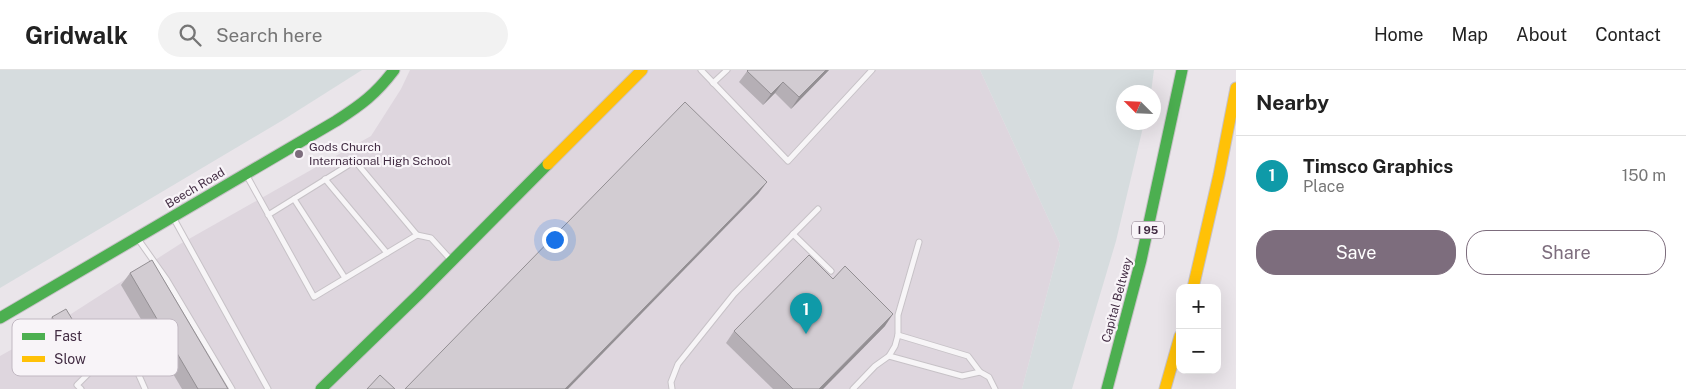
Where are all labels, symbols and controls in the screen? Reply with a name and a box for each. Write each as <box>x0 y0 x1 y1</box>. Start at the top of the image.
search box <box>158 12 508 57</box>
text: Gridwalk <box>25 21 128 49</box>
icon: search <box>176 21 204 49</box>
text: Search here <box>216 24 323 46</box>
text: Home <box>1374 24 1424 45</box>
text: Map <box>1452 24 1488 45</box>
text: About <box>1516 24 1567 45</box>
text: Contact <box>1595 24 1661 45</box>
north arrow <box>1116 85 1161 130</box>
text: Nearby <box>1256 90 1329 115</box>
place label: Gods Church International High School <box>309 140 451 168</box>
marker: Gods Church International High School <box>293 148 305 160</box>
text: Timsco Graphics <box>1303 155 1453 177</box>
street label: Beech Road <box>163 165 227 211</box>
text: 1 <box>1269 166 1275 185</box>
text: 150 m <box>1622 166 1666 185</box>
text: Place <box>1303 177 1345 196</box>
road number: I 95 <box>1132 222 1164 238</box>
your location <box>542 227 568 253</box>
button: Save <box>1256 230 1456 275</box>
button: Share <box>1466 230 1666 275</box>
street label: Capital Beltway <box>1099 255 1135 344</box>
map controls <box>1176 284 1221 374</box>
button: + <box>1176 284 1221 329</box>
pin: 1 <box>790 293 822 334</box>
legend <box>12 319 178 376</box>
text: Fast <box>54 328 82 344</box>
button: − <box>1176 329 1221 374</box>
text: Slow <box>54 351 86 367</box>

